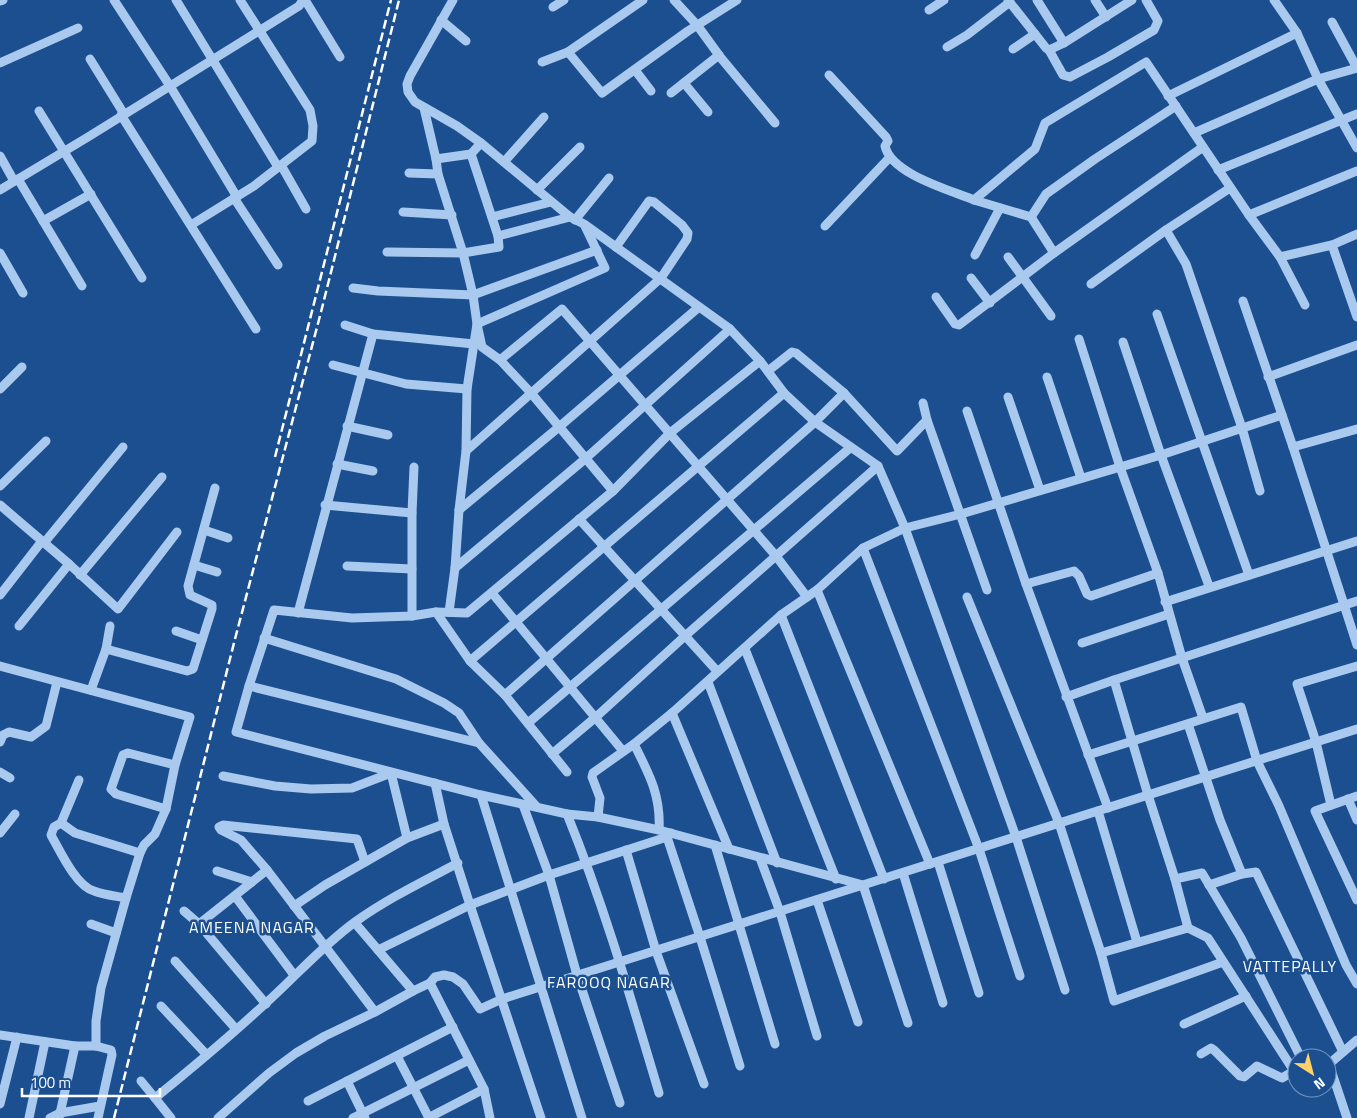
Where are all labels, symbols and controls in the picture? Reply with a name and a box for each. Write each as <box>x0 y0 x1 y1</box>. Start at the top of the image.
district label: AMEENA NAGAR <box>189 915 315 939</box>
district label: VATTEPALLY <box>1243 954 1337 978</box>
district label: FAROOQ NAGAR <box>547 970 671 994</box>
north arrow <box>1287 1048 1337 1098</box>
scale bar <box>22 1066 160 1098</box>
text: 100 m <box>30 1071 71 1094</box>
text: N <box>1310 1073 1330 1095</box>

